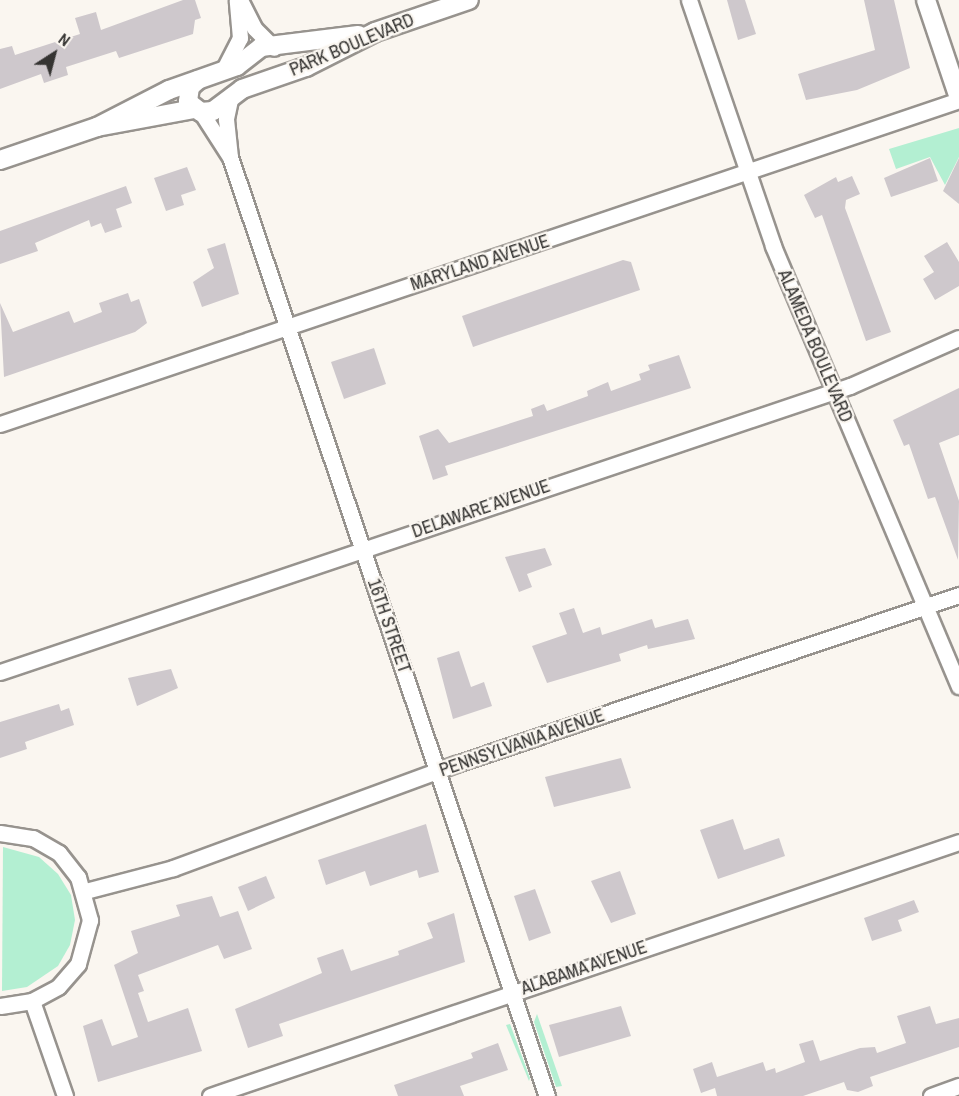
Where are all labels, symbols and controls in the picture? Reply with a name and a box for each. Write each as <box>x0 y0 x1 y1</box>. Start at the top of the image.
street label: PARK BOULEVARD <box>286 9 418 81</box>
north arrow <box>24 24 84 84</box>
text: N <box>54 28 75 51</box>
street label: MARYLAND AVENUE <box>407 230 553 296</box>
street label: ALAMEDA BOULEVARD <box>773 266 857 426</box>
street label: DELAWARE AVENUE <box>409 475 553 543</box>
street label: 16TH STREET <box>363 576 415 676</box>
street label: PENNSYLVANIA AVENUE <box>436 704 608 782</box>
street label: ALABAMA AVENUE <box>517 936 651 1000</box>

